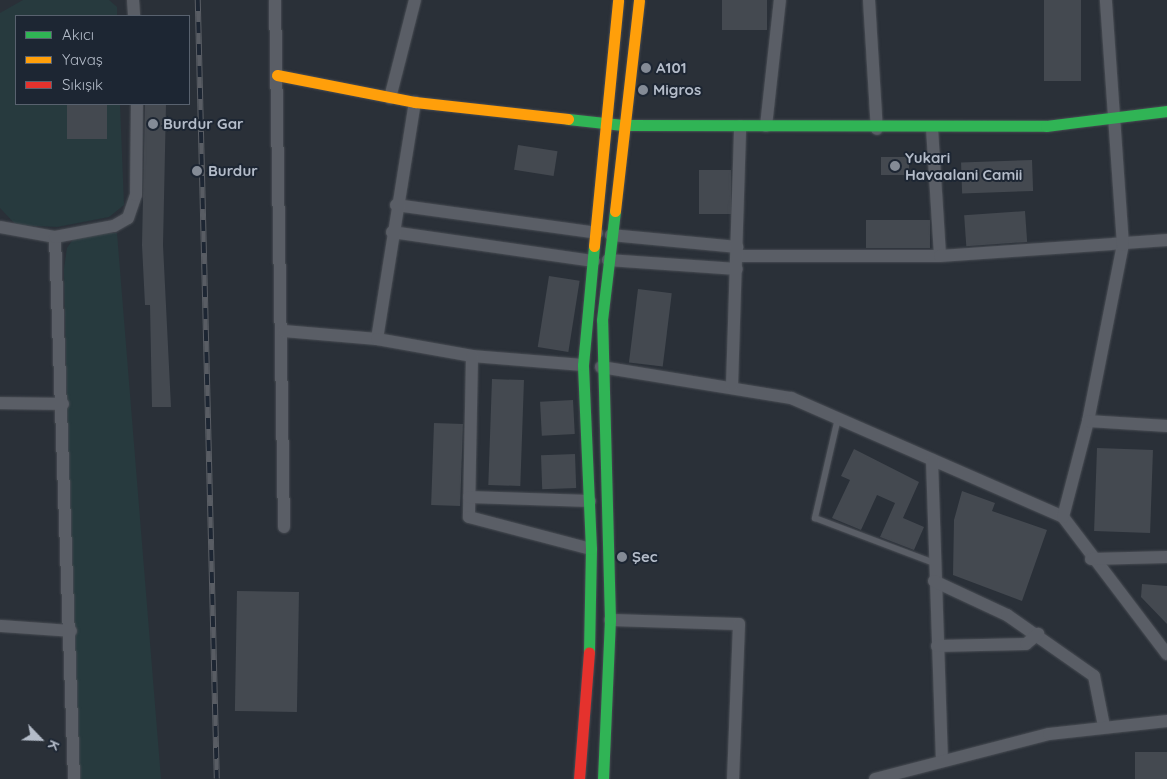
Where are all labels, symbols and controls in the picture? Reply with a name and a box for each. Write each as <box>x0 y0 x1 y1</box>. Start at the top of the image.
legend <box>15 15 190 105</box>
text: Akıcı <box>62 25 94 44</box>
text: Yavaş <box>62 50 103 69</box>
place label: A101 <box>656 59 686 77</box>
marker: A101 <box>640 62 652 74</box>
text: Sıkışık <box>62 75 103 94</box>
place label: Migros <box>653 81 701 99</box>
marker: Migros <box>637 84 649 96</box>
place label: Burdur Gar <box>163 115 244 133</box>
marker: Burdur Gar <box>147 118 159 130</box>
place label: Yukari Havaalani Camii <box>905 148 1022 183</box>
marker: Yukari Havaalani Camii <box>889 160 901 172</box>
place label: Burdur <box>208 162 258 180</box>
marker: Burdur <box>190 164 204 178</box>
place label: Şec <box>632 548 658 566</box>
marker: Şec <box>616 551 628 563</box>
north arrow <box>15 714 65 764</box>
text: K <box>44 737 64 753</box>

